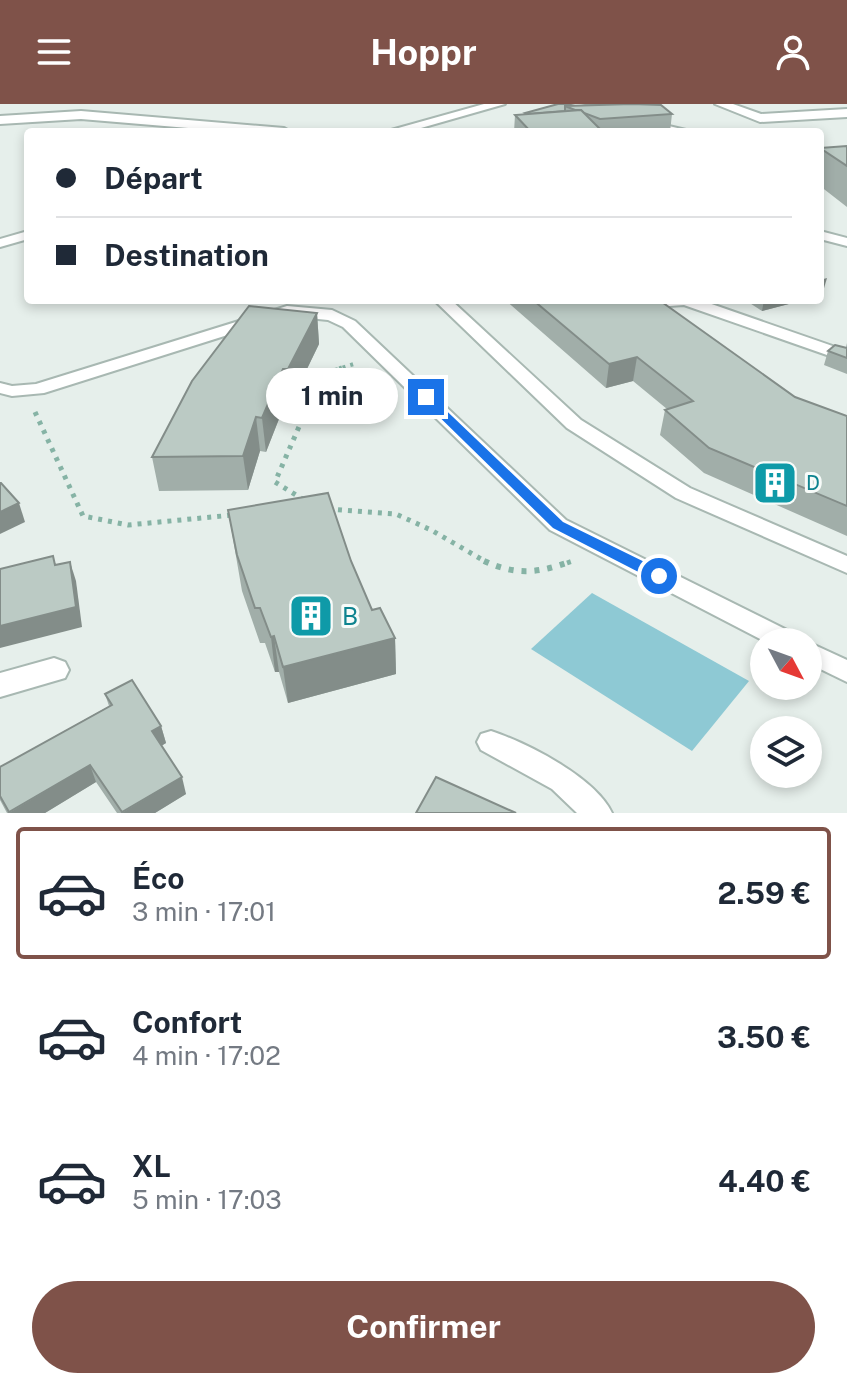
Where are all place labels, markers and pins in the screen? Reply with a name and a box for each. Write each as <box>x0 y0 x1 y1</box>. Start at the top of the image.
building icon: D <box>751 459 799 507</box>
place label: D <box>806 471 820 495</box>
building icon: B <box>287 592 335 640</box>
place label: B <box>342 602 358 630</box>

